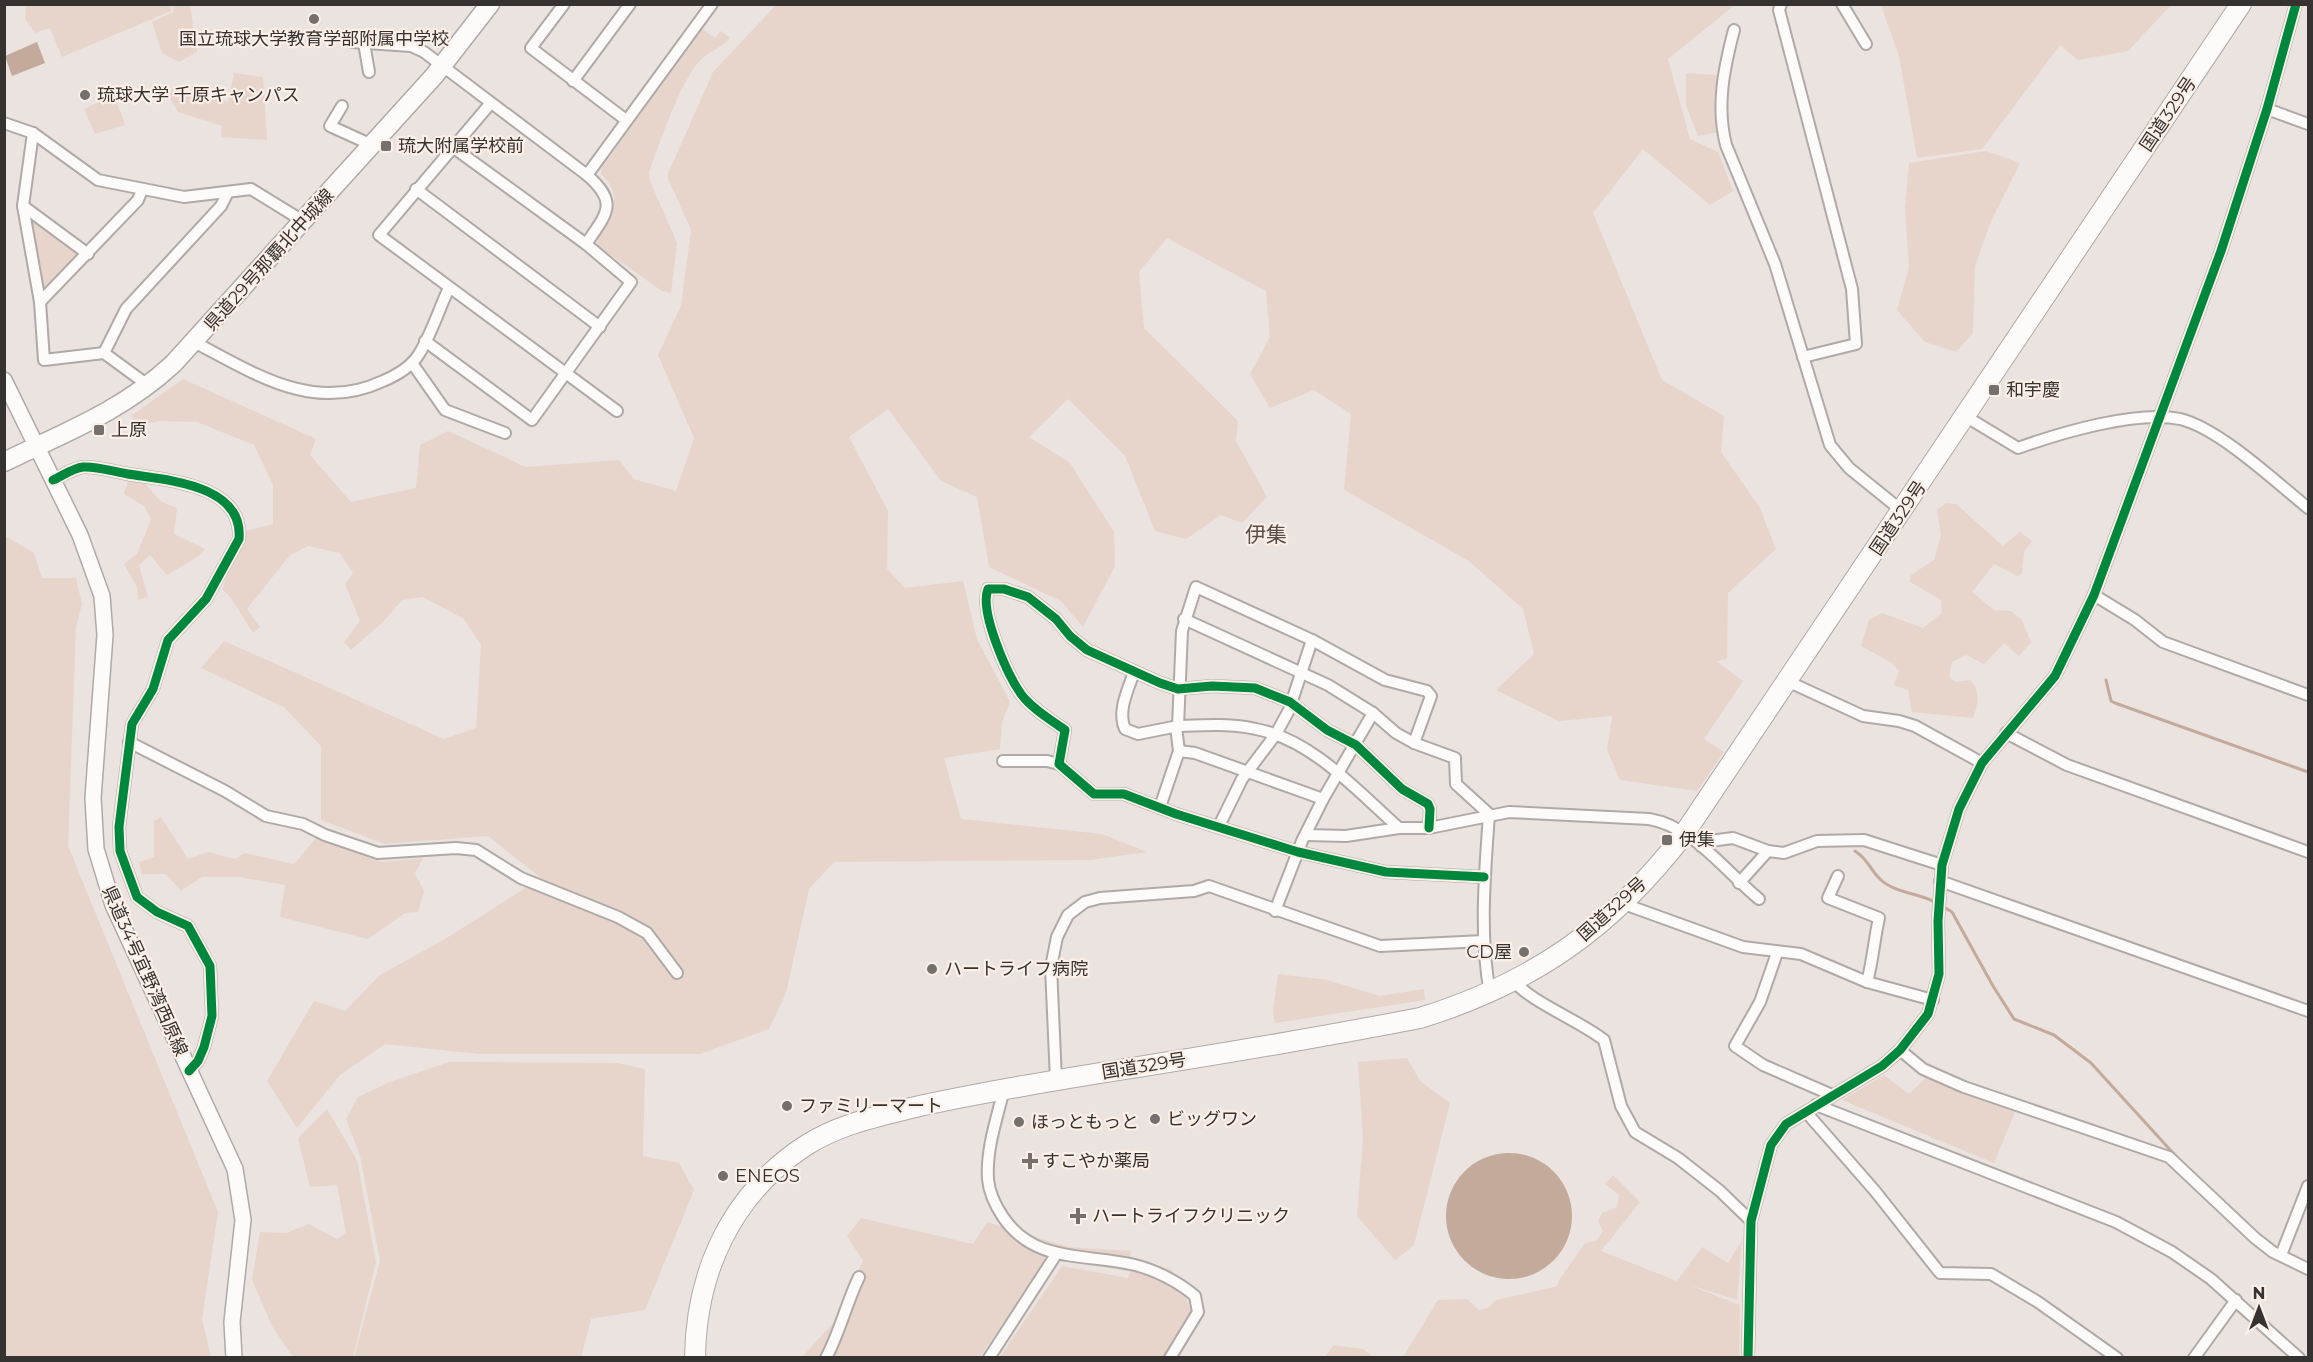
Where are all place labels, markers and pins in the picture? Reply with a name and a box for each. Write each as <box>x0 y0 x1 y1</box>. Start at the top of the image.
marker: 国立琉球大学教育学部附属中学校 <box>307 12 321 26</box>
place label: 国立琉球大学教育学部附属中学校 <box>179 28 449 50</box>
place label: 琉球大学 千原キャンパス <box>97 84 300 106</box>
marker: 琉球大学 千原キャンパス <box>78 88 92 102</box>
place label: 琉大附属学校前 <box>398 135 524 157</box>
marker: 琉大附属学校前 <box>379 139 393 153</box>
place label: 和宇慶 <box>2006 379 2060 401</box>
marker: 和宇慶 <box>1987 383 2001 397</box>
place label: 上原 <box>111 419 147 441</box>
marker: 上原 <box>92 423 106 437</box>
place label: 伊集 <box>1679 829 1715 851</box>
marker: 伊集 <box>1660 833 1674 847</box>
place label: CD屋 <box>1466 941 1512 963</box>
marker: CD屋 <box>1517 945 1531 959</box>
place label: ハートライフ病院 <box>944 958 1088 980</box>
marker: ハートライフ病院 <box>925 962 939 976</box>
place label: ファミリーマート <box>799 1095 943 1117</box>
marker: ファミリーマート <box>780 1099 794 1113</box>
place label: ビッグワン <box>1167 1108 1257 1130</box>
place label: ほっともっと <box>1031 1111 1139 1133</box>
marker: ビッグワン <box>1148 1112 1162 1126</box>
marker: ほっともっと <box>1012 1115 1026 1129</box>
place label: すこやか薬局 <box>1042 1150 1150 1172</box>
marker: すこやか薬局 <box>1023 1154 1037 1168</box>
place label: ENEOS <box>735 1165 800 1187</box>
marker: ENEOS <box>716 1169 730 1183</box>
place label: ハートライフクリニック <box>1092 1205 1290 1227</box>
marker: ハートライフクリニック <box>1069 1207 1087 1225</box>

